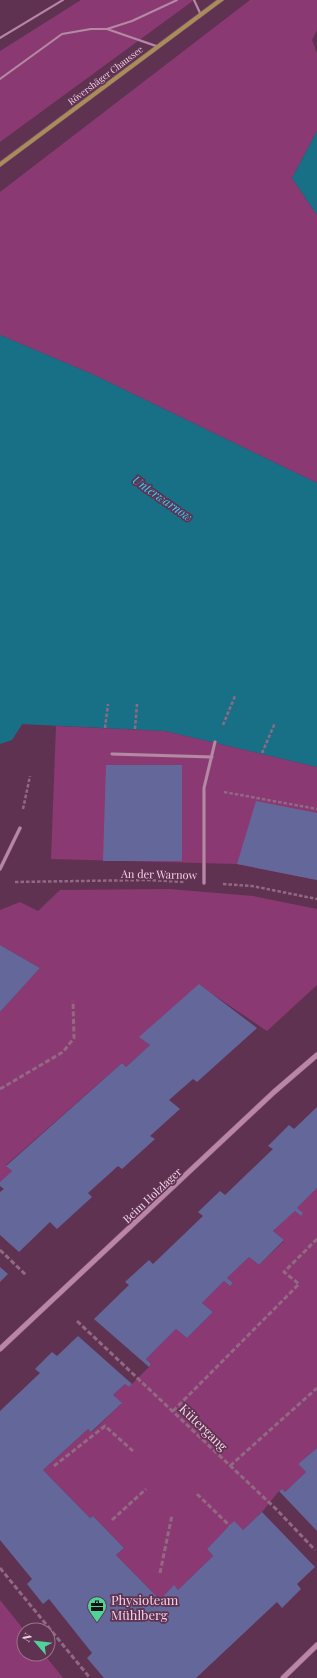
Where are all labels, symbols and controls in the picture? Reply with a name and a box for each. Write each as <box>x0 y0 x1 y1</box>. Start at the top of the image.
street label: Rövershäger Chaussee <box>65 43 145 107</box>
water label: Unterwarnow <box>130 471 196 525</box>
street label: An der Warnow <box>120 866 198 882</box>
street label: Beim Holzlager <box>119 1164 185 1226</box>
street label: Kütergang <box>176 1400 232 1454</box>
place label: Physioteam Mühlberg <box>111 1591 179 1623</box>
office icon: Physioteam Mühlberg <box>86 1595 108 1623</box>
north arrow <box>16 1622 56 1662</box>
text: N <box>18 1630 35 1644</box>

